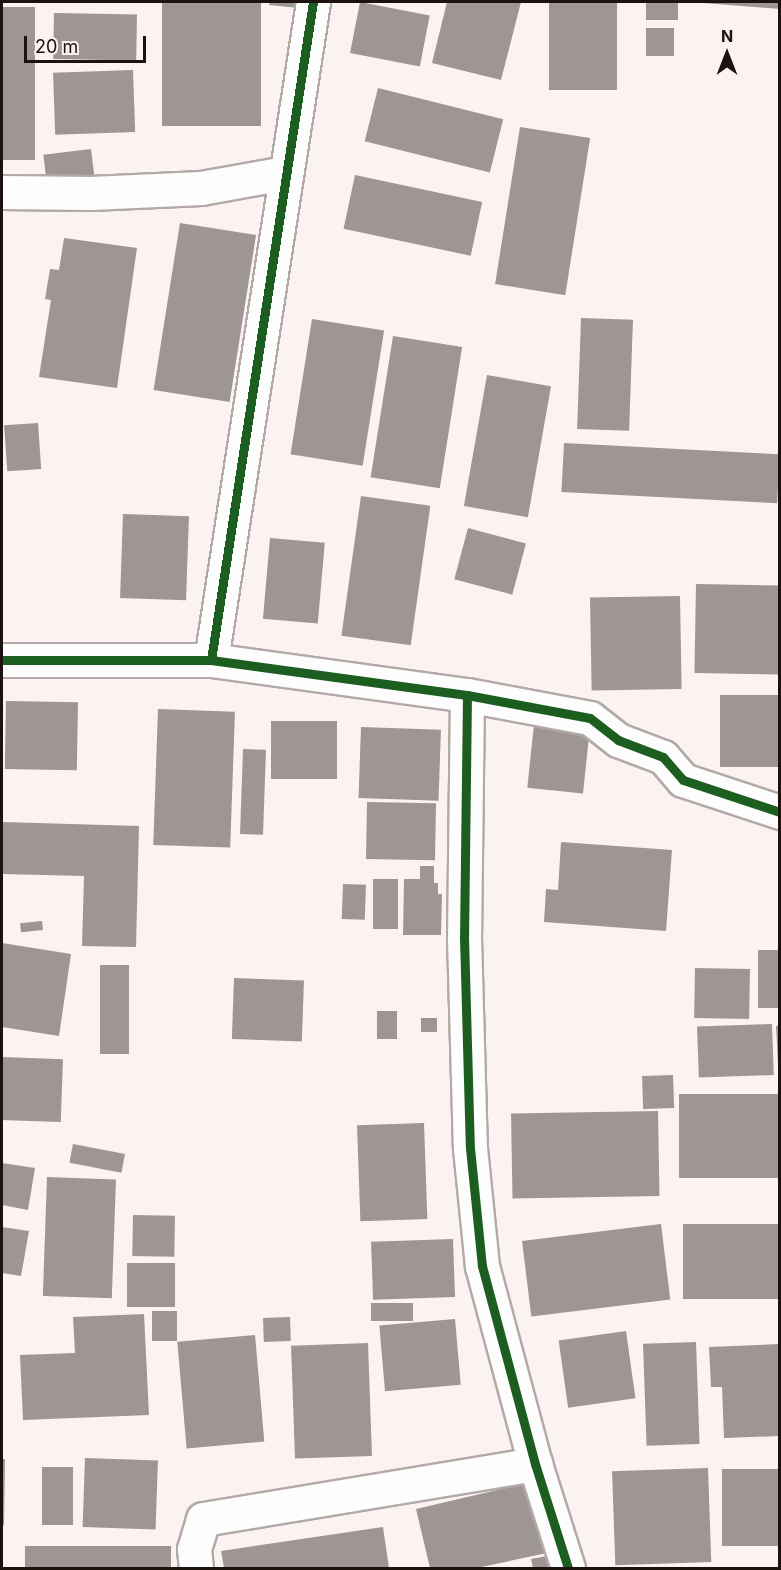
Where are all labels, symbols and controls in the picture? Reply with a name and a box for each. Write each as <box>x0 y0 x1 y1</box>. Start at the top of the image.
scale bar <box>27 24 148 62</box>
north arrow <box>697 24 757 84</box>
text: N <box>721 26 733 46</box>
text: 20 m <box>35 36 78 57</box>

